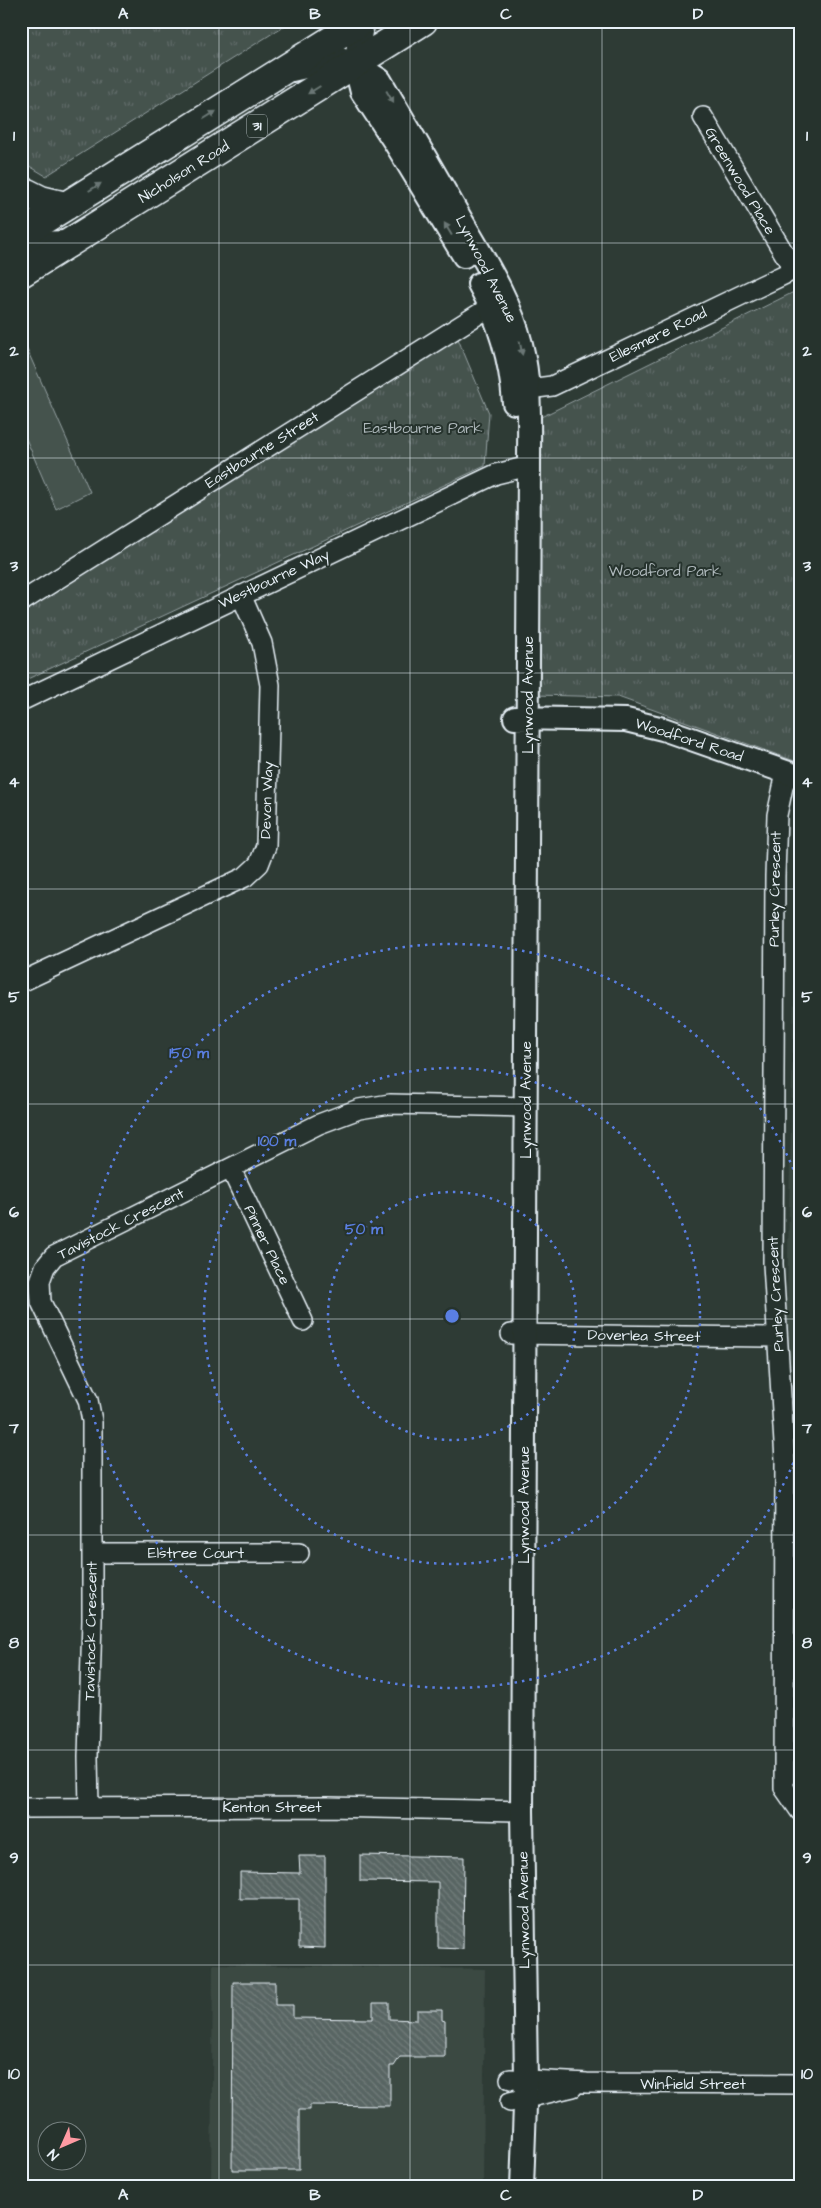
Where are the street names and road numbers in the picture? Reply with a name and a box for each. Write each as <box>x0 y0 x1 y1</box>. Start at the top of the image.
road number: 31 <box>247 114 267 138</box>
street label: Greenwood Place <box>700 123 780 239</box>
street label: Nicholson Road <box>135 136 234 208</box>
street label: Lynwood Avenue <box>449 212 522 327</box>
street label: Ellesmere Road <box>606 302 710 368</box>
street label: Eastbourne Street <box>201 406 323 494</box>
street label: Westbourne Way <box>215 544 333 615</box>
street label: Lynwood Avenue <box>518 636 540 754</box>
street label: Woodford Road <box>632 713 746 767</box>
street label: Devon Way <box>255 761 280 839</box>
street label: Purley Crescent <box>763 831 788 947</box>
street label: Lynwood Avenue <box>516 1041 538 1159</box>
street label: Tavistock Crescent <box>54 1183 188 1265</box>
street label: Pinner Place <box>239 1202 295 1288</box>
street label: Purley Crescent <box>762 1236 791 1352</box>
street label: Doverlea Street <box>587 1325 701 1347</box>
street label: Lynwood Avenue <box>514 1446 536 1564</box>
street label: Elstree Court <box>148 1543 244 1564</box>
street label: Tavistock Crescent <box>79 1561 103 1701</box>
street label: Kenton Street <box>223 1797 321 1818</box>
street label: Lynwood Avenue <box>512 1851 537 1969</box>
street label: Winfield Street <box>640 2074 746 2095</box>

